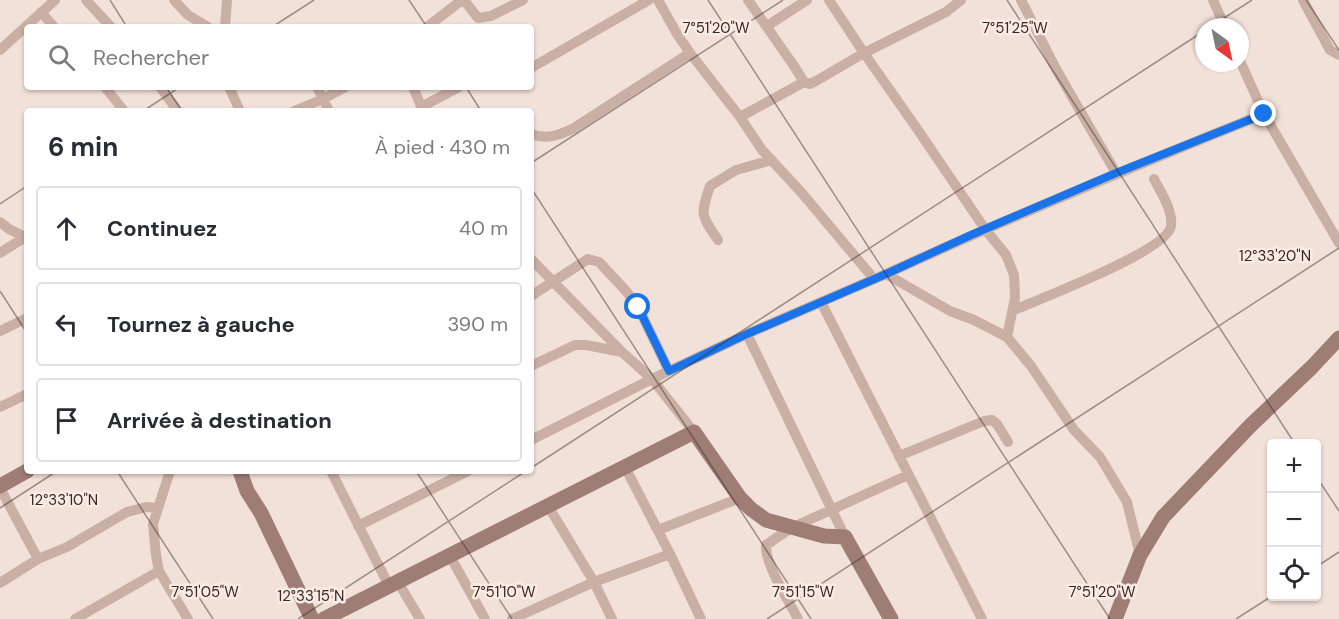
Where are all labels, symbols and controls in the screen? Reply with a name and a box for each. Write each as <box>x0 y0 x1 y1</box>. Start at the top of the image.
text: 7°51'20"W <box>682 18 750 38</box>
text: 7°51'25"W <box>982 18 1048 38</box>
north arrow <box>1195 18 1249 72</box>
search box <box>24 24 534 90</box>
icon: search <box>45 41 78 74</box>
text: Rechercher <box>93 43 209 72</box>
route end <box>1250 100 1276 126</box>
text: 6 min <box>48 130 118 164</box>
text: À pied · 430 m <box>375 134 510 160</box>
icon: ahead <box>50 212 83 245</box>
text: Continuez <box>107 214 217 243</box>
text: 40 m <box>459 215 508 241</box>
text: 12°33'20"N <box>1239 246 1311 266</box>
route start <box>624 293 650 319</box>
icon: left <box>50 308 83 341</box>
text: Tournez à gauche <box>107 310 295 339</box>
text: 390 m <box>447 311 508 337</box>
icon: arrive <box>50 404 83 437</box>
text: Arrivée à destination <box>107 406 332 435</box>
map controls <box>1267 439 1321 601</box>
button: + <box>1267 439 1321 493</box>
text: 12°33'10"N <box>30 490 98 510</box>
button: − <box>1267 493 1321 547</box>
button: locate <box>1267 547 1321 601</box>
text: 7°51'05"W <box>171 582 239 602</box>
text: 7°51'10"W <box>472 582 536 602</box>
text: 7°51'15"W <box>772 582 834 602</box>
text: 7°51'20"W <box>1068 582 1136 602</box>
text: 12°33'15"N <box>278 586 344 606</box>

